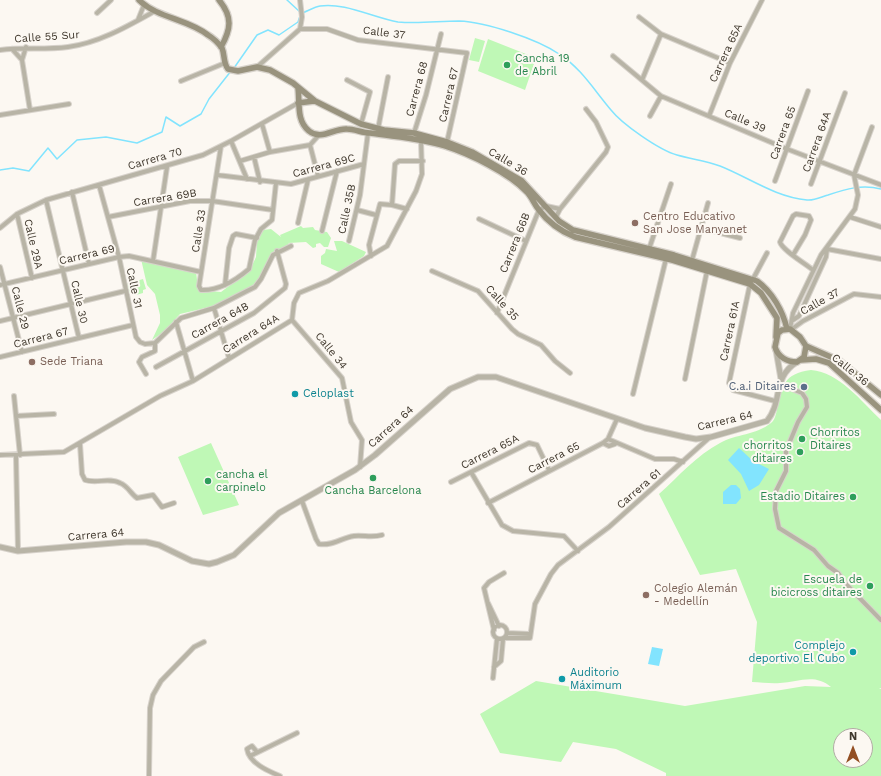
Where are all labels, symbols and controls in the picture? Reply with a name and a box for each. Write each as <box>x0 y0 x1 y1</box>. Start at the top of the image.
street label: Carrera 65A <box>707 21 745 85</box>
street label: Calle 37 <box>362 24 406 42</box>
street label: Calle 55 Sur <box>14 28 80 46</box>
place label: Cancha 19 de Abril <box>515 52 570 78</box>
street label: Carrera 68 <box>403 60 431 118</box>
marker: Cancha 19 de Abril <box>502 60 512 70</box>
street label: Carrera 67 <box>436 66 462 124</box>
street label: Carrera 65 <box>767 104 799 162</box>
street label: Calle 39 <box>722 106 768 136</box>
street label: Carrera 64A <box>800 110 834 174</box>
street label: Carrera 70 <box>126 145 184 173</box>
street label: Calle 36 <box>486 145 530 179</box>
street label: Carrera 69C <box>291 151 357 181</box>
street label: Calle 35B <box>335 183 359 235</box>
street label: Carrera 69B <box>132 186 198 210</box>
street label: Calle 33 <box>189 209 209 253</box>
place label: Centro Educativo San Jose Manyanet <box>643 210 747 236</box>
street label: Carrera 66B <box>497 211 533 275</box>
street label: Calle 29A <box>21 218 45 270</box>
marker: Centro Educativo San Jose Manyanet <box>630 218 640 228</box>
street label: Carrera 69 <box>58 242 116 268</box>
street label: Calle 31 <box>123 266 145 310</box>
street label: Calle 30 <box>68 279 90 325</box>
street label: Calle 35 <box>483 282 521 324</box>
street label: Calle 29 <box>8 285 32 331</box>
street label: Calle 37 <box>798 286 842 318</box>
street label: Carrera 64B <box>189 300 251 342</box>
street label: Carrera 61A <box>717 300 743 362</box>
street label: Carrera 64A <box>220 311 282 357</box>
street label: Carrera 67 <box>12 325 70 351</box>
street label: Calle 34 <box>312 330 350 372</box>
street label: Calle 36 <box>829 351 871 389</box>
place label: Sede Triana <box>40 355 103 369</box>
marker: Sede Triana <box>27 357 37 367</box>
place label: C.a.i Ditaires <box>729 380 796 394</box>
marker: C.a.i Ditaires <box>799 382 809 392</box>
place label: Celoplast <box>303 387 354 401</box>
marker: Celoplast <box>290 389 300 399</box>
street label: Carrera 64 <box>366 403 416 451</box>
street label: Carrera 64 <box>696 408 754 434</box>
place label: Chorritos Ditaires <box>810 426 860 452</box>
street label: Carrera 65A <box>459 432 521 472</box>
marker: Chorritos Ditaires <box>797 434 807 444</box>
street label: Carrera 65 <box>526 439 582 477</box>
place label: chorritos ditaires <box>744 439 792 465</box>
marker: chorritos ditaires <box>795 447 805 457</box>
street label: Carrera 61 <box>614 466 664 512</box>
place label: cancha el carpinelo <box>216 468 268 494</box>
marker: Cancha Barcelona <box>368 473 378 483</box>
marker: cancha el carpinelo <box>203 476 213 486</box>
place label: Cancha Barcelona <box>325 484 421 498</box>
place label: Estadio Ditaires <box>760 490 845 504</box>
marker: Estadio Ditaires <box>848 492 858 502</box>
street label: Carrera 64 <box>67 526 125 544</box>
place label: Escuela de bicicross ditaires <box>771 573 862 599</box>
marker: Escuela de bicicross ditaires <box>865 581 875 591</box>
place label: Colegio Alemán - Medellín <box>654 582 737 608</box>
marker: Colegio Alemán - Medellín <box>641 590 651 600</box>
place label: Complejo deportivo El Cubo <box>749 639 845 665</box>
marker: Complejo deportivo El Cubo <box>848 647 858 657</box>
place label: Auditorio Máximum <box>570 666 622 692</box>
marker: Auditorio Máximum <box>557 674 567 684</box>
north arrow <box>833 728 873 768</box>
text: N <box>849 730 857 743</box>

